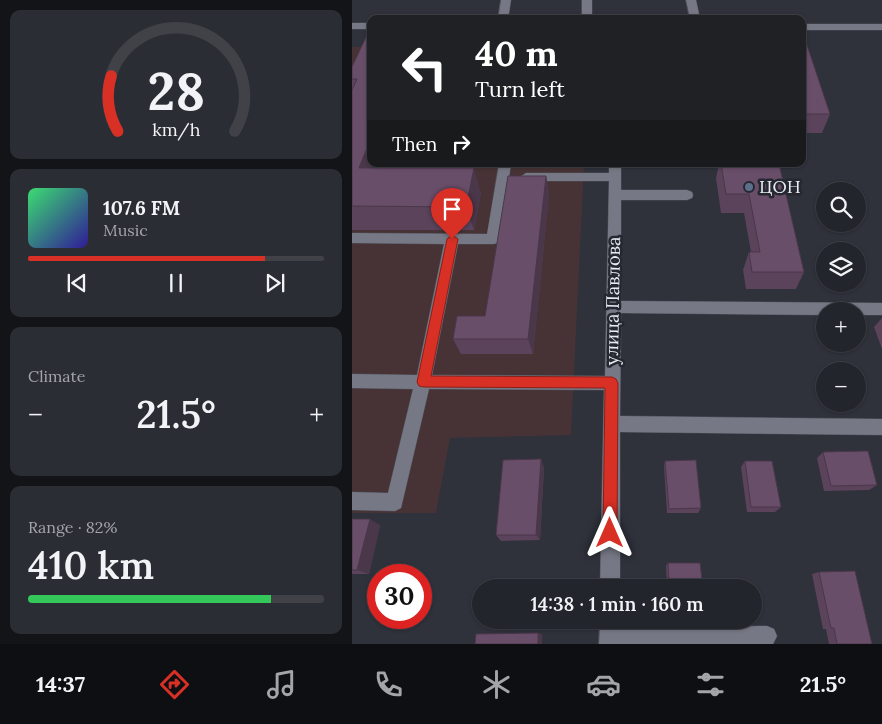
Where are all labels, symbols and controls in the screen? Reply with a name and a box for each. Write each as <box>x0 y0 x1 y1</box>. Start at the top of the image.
text: 40 m <box>475 31 558 76</box>
icon: left <box>392 35 457 100</box>
text: 28 <box>147 58 205 124</box>
text: Turn left <box>475 75 565 103</box>
text: km/h <box>152 118 200 141</box>
icon: right <box>447 130 475 158</box>
text: Then <box>392 132 437 156</box>
place label: ЦОН <box>759 175 801 198</box>
marker: ЦОН <box>743 181 755 193</box>
map controls <box>816 182 866 412</box>
button: search <box>816 182 866 232</box>
pin <box>431 188 473 239</box>
icon: arrive <box>438 195 466 223</box>
text: 107.6 FM <box>103 196 180 220</box>
text: Music <box>103 220 148 240</box>
street label: улица Павлова <box>600 237 625 365</box>
button: layers <box>816 242 866 292</box>
icon: previous <box>63 269 91 297</box>
icon: pause <box>162 269 190 297</box>
icon: next <box>261 269 289 297</box>
button: + <box>816 302 866 352</box>
button: − <box>816 362 866 412</box>
text: Climate <box>28 366 85 386</box>
text: 21.5° <box>136 390 216 438</box>
text: − <box>28 397 43 433</box>
text: + <box>309 397 324 433</box>
position arrow <box>583 506 635 558</box>
text: Range · 82% <box>28 517 117 537</box>
text: 410 km <box>28 541 154 589</box>
speed limit sign: 30 <box>367 564 432 629</box>
text: 14:38 · 1 min · 160 m <box>530 592 704 616</box>
icon: directions <box>157 667 192 702</box>
icon: music <box>264 667 299 702</box>
icon: phone <box>371 667 406 702</box>
icon: climate <box>479 667 514 702</box>
icon: car <box>586 667 621 702</box>
icon: filters <box>693 667 728 702</box>
text: 14:37 <box>36 670 85 698</box>
text: 21.5° <box>800 670 846 698</box>

